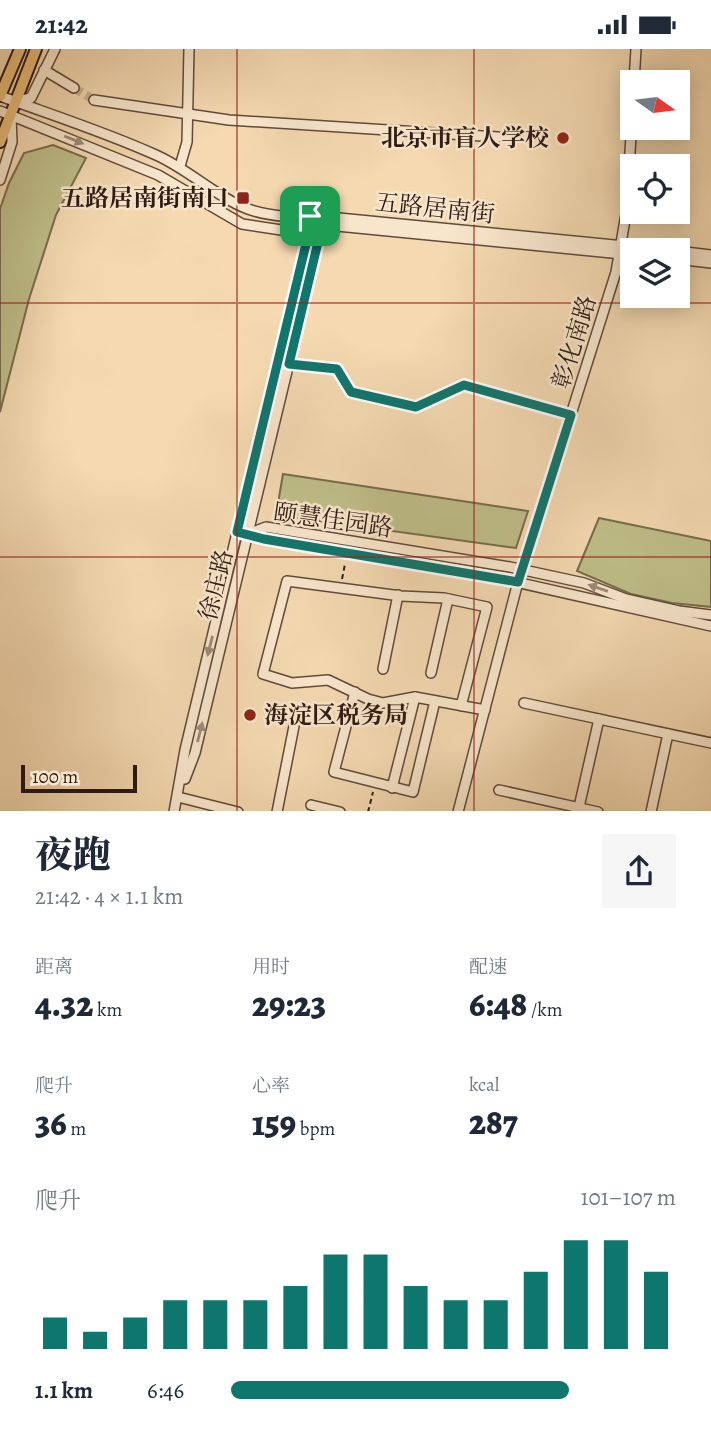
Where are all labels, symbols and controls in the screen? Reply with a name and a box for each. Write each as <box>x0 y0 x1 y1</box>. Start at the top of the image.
text: 21:42 <box>35 7 88 42</box>
north arrow <box>620 70 690 140</box>
map controls <box>620 70 690 308</box>
place label: 北京市盲人学校 <box>381 122 549 154</box>
marker: 北京市盲人学校 <box>555 130 571 146</box>
one-way arrow <box>64 134 85 145</box>
button: locate <box>620 154 690 224</box>
place label: 五路居南街南口 <box>61 182 229 214</box>
pin <box>280 186 340 246</box>
street label: 五路居南街 <box>374 186 496 230</box>
marker: 五路居南街南口 <box>235 190 251 206</box>
icon: arrive <box>291 197 329 235</box>
button: layers <box>620 238 690 308</box>
street label: 彰化南路 <box>545 291 603 393</box>
street label: 颐慧佳园路 <box>271 496 395 544</box>
street label: 徐庄路 <box>192 546 240 624</box>
one-way arrow <box>587 582 608 593</box>
one-way arrow <box>204 635 215 657</box>
place label: 海淀区税务局 <box>264 699 408 731</box>
marker: 海淀区税务局 <box>242 707 258 723</box>
one-way arrow <box>195 721 206 743</box>
scale bar <box>21 762 136 794</box>
text: 100 m <box>32 764 78 790</box>
text: 夜跑 <box>35 829 111 881</box>
button: share <box>602 834 676 908</box>
text: 21:42 · 4 × 1.1 km <box>35 881 183 912</box>
text: 距离 <box>35 954 73 980</box>
text: 用时 <box>252 954 290 980</box>
text: 配速 <box>469 954 507 980</box>
text: 4.32 <box>35 980 93 1028</box>
text: 29:23 <box>252 980 326 1028</box>
text: 6:48 <box>469 980 527 1028</box>
text: km <box>93 997 122 1023</box>
text: /km <box>527 997 563 1023</box>
text: kcal <box>469 1072 499 1098</box>
text: 爬升 <box>35 1073 73 1099</box>
text: 心率 <box>252 1073 290 1099</box>
text: 287 <box>469 1098 518 1146</box>
text: 36 <box>35 1099 67 1147</box>
text: 159 <box>252 1099 296 1147</box>
text: m <box>67 1116 86 1142</box>
text: bpm <box>296 1116 335 1142</box>
text: 101–107 m <box>581 1182 676 1213</box>
text: 爬升 <box>35 1185 81 1216</box>
text: 1.1 km <box>35 1375 93 1406</box>
text: 6:46 <box>147 1375 184 1406</box>

